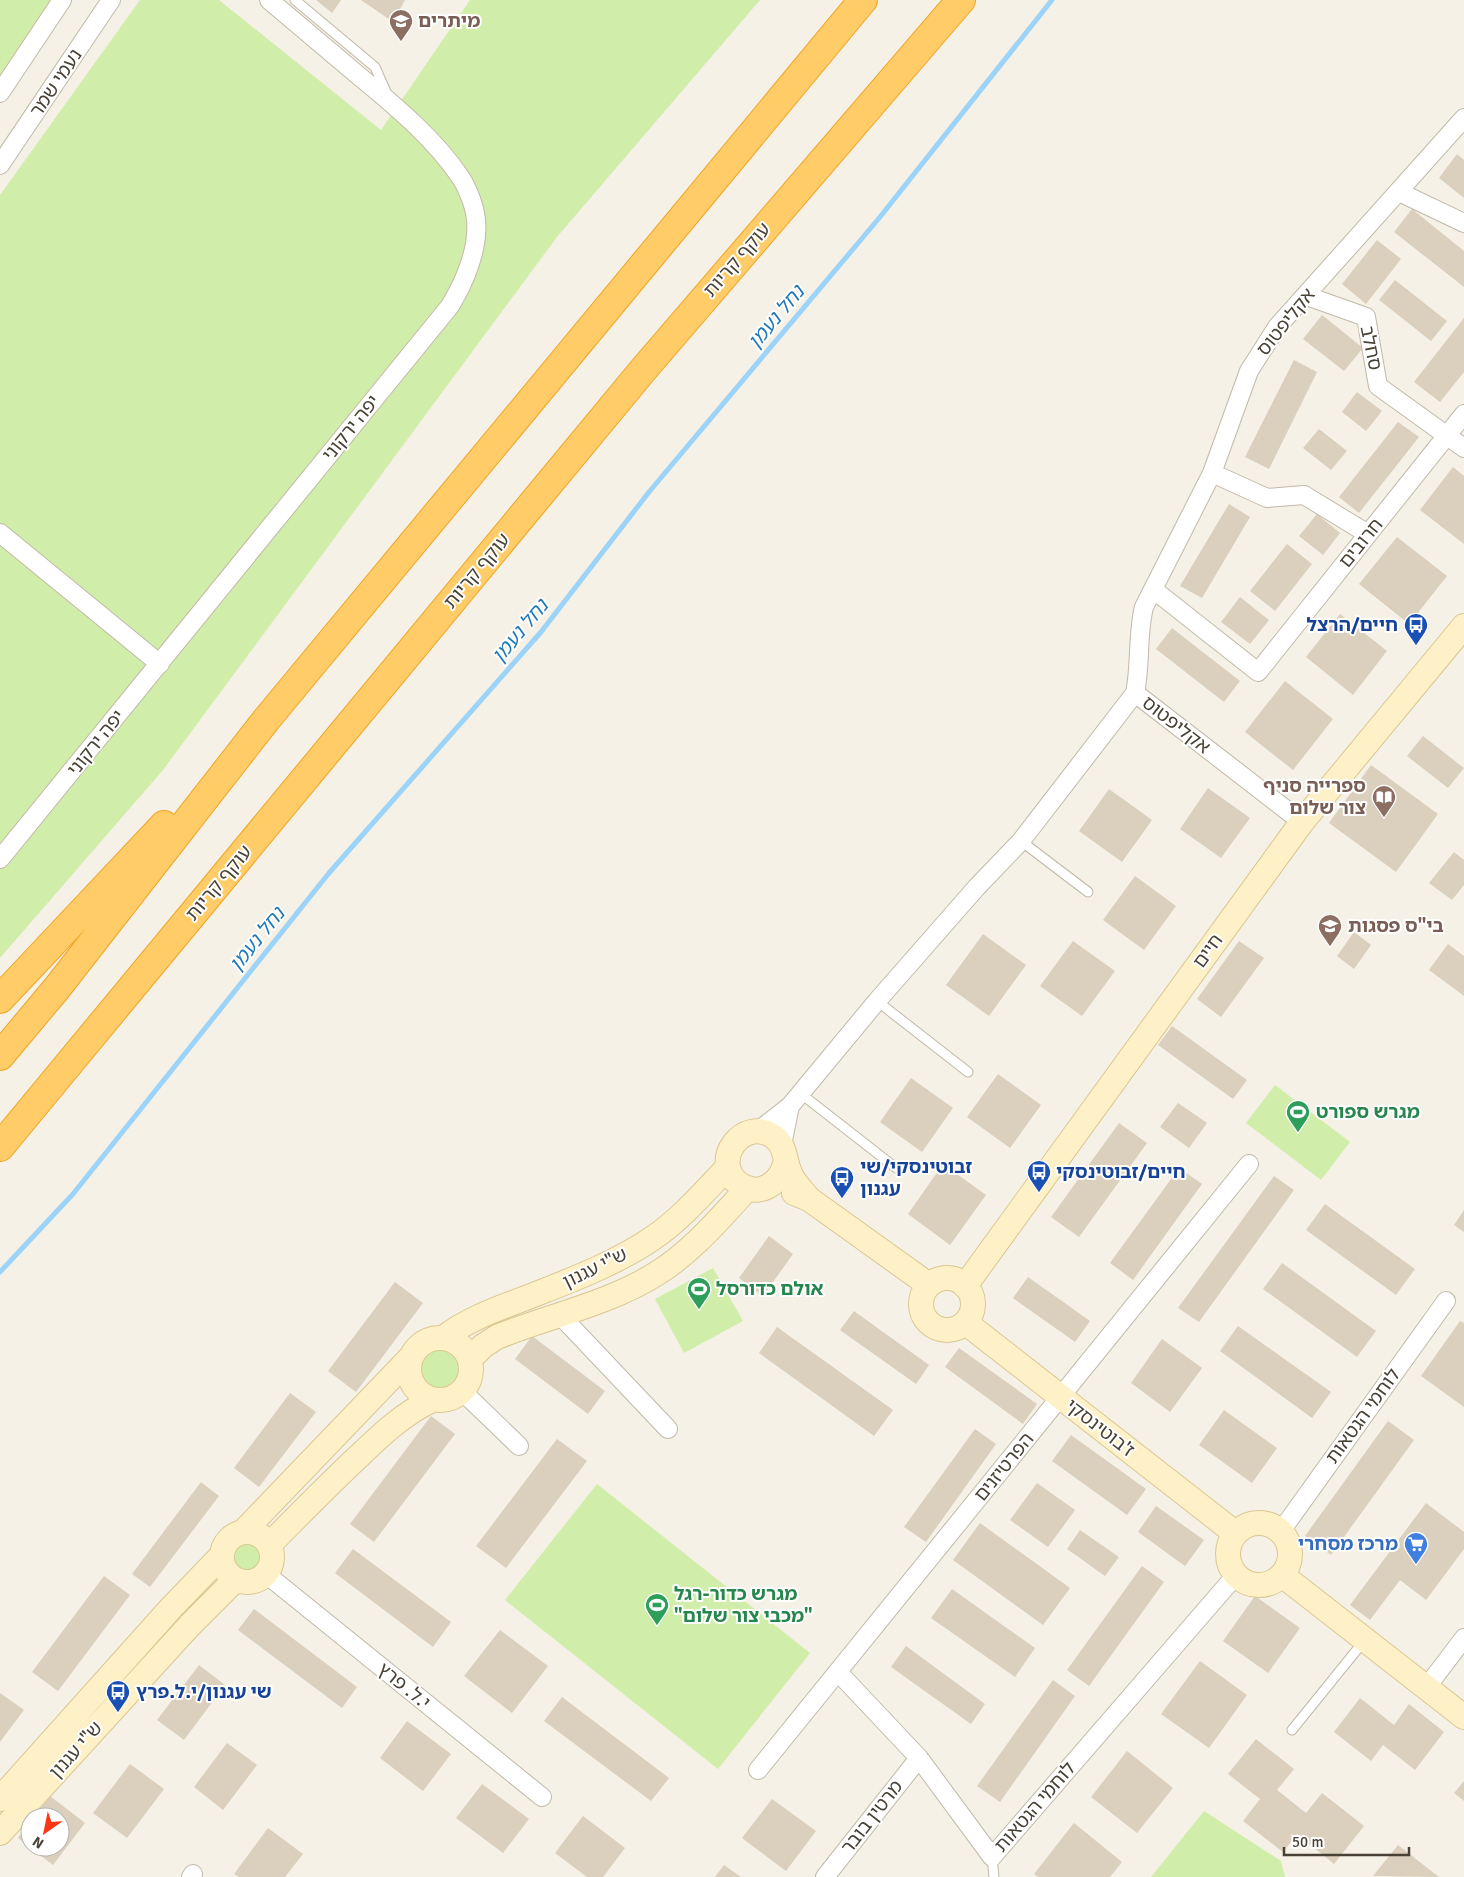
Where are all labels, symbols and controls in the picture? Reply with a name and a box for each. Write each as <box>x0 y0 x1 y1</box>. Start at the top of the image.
school or university icon: מיתרים <box>388 8 414 42</box>
place label: מיתרים <box>418 9 480 33</box>
street label: נעמי שמר <box>24 44 88 122</box>
street label: עוקף קריות <box>698 218 776 302</box>
water label: נחל נעמן <box>742 279 811 354</box>
street label: אקליפטוס <box>1251 283 1321 361</box>
street label: סחלב <box>1355 324 1387 372</box>
street label: יפה ירקוני <box>317 390 385 466</box>
street label: חרובים <box>1334 513 1388 573</box>
street label: עוקף קריות <box>439 528 515 614</box>
water label: נחל נעמן <box>486 593 555 668</box>
bus stop icon: חיים/הרצל <box>1403 612 1429 646</box>
place label: חיים/הרצל <box>1306 613 1398 637</box>
street label: אקליפטוס <box>1137 691 1215 759</box>
street label: יפה ירקוני <box>62 705 130 781</box>
place label: ספרייה סניף צור שלום <box>1263 774 1366 820</box>
library icon: ספרייה סניף צור שלום <box>1371 784 1397 818</box>
street label: עוקף קריות <box>181 840 257 926</box>
water label: נחל נעמן <box>224 901 291 976</box>
school or university icon: בי"ס פסגות <box>1317 913 1343 947</box>
place label: בי"ס פסגות <box>1348 914 1444 938</box>
street label: חיים <box>1188 929 1228 973</box>
sports icon: מגרש ספורט <box>1285 1099 1311 1133</box>
place label: מגרש ספורט <box>1316 1100 1420 1124</box>
place label: זבוטינסקי/שי עגנון <box>860 1155 972 1201</box>
bus stop icon: חיים/זבוטינסקי <box>1026 1159 1052 1193</box>
place label: חיים/זבוטינסקי <box>1056 1160 1186 1184</box>
bus stop icon: זבוטינסקי/שי עגנון <box>829 1165 855 1199</box>
street label: ש"י עגנון <box>559 1242 631 1294</box>
sports icon: אולם כדורסל <box>686 1276 712 1310</box>
place label: אולם כדורסל <box>716 1277 824 1301</box>
street label: לוחמי הגטאות <box>1320 1364 1406 1468</box>
street label: ז'בוטינסקי <box>1061 1394 1139 1462</box>
street label: הפרטיזנים <box>969 1428 1039 1506</box>
supermarket icon: מרכז מסחרי <box>1403 1531 1429 1565</box>
place label: מרכז מסחרי <box>1298 1532 1398 1556</box>
place label: מגרש כדור-רגל "מכבי צור שלום" <box>674 1582 813 1628</box>
sports icon: מגרש כדור-רגל "מכבי צור שלום" <box>644 1592 670 1626</box>
street label: י.ל. פרץ <box>373 1657 435 1715</box>
bus stop icon: שי עגנון/י.ל.פרץ <box>105 1679 131 1713</box>
place label: שי עגנון/י.ל.פרץ <box>136 1680 272 1704</box>
street label: ש"י עגנון <box>44 1717 108 1783</box>
street label: לוחמי הגטאות <box>989 1757 1081 1857</box>
street label: מרטין בובר <box>836 1775 908 1859</box>
north arrow <box>20 1807 70 1857</box>
scale bar <box>1284 1824 1409 1856</box>
text: N <box>29 1833 47 1852</box>
text: 50 m <box>1292 1833 1323 1851</box>

